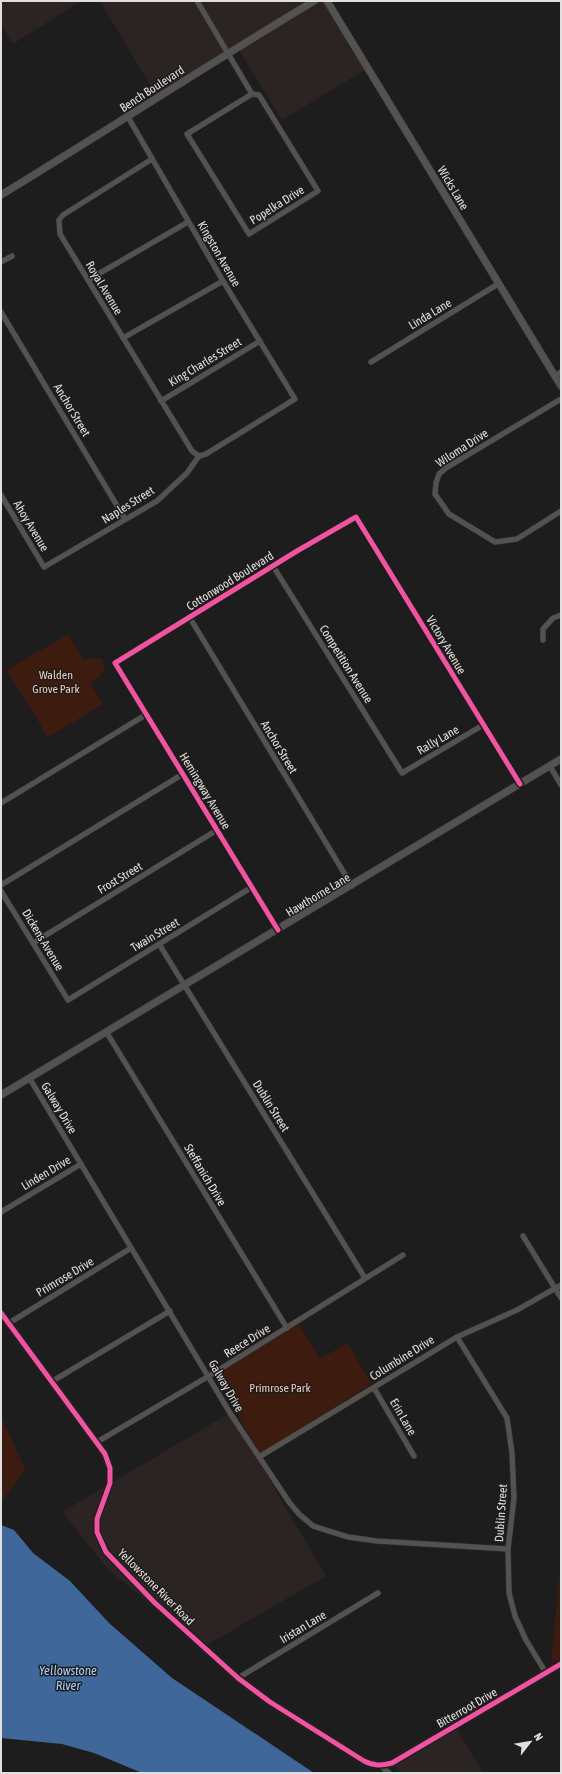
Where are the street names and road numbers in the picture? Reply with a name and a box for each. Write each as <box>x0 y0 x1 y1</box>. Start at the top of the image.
street label: Bench Boulevard <box>117 63 187 115</box>
street label: Wicks Lane <box>434 164 472 212</box>
street label: Popelka Drive <box>247 183 307 227</box>
street label: Kingston Avenue <box>195 219 243 289</box>
street label: Royal Avenue <box>83 259 125 317</box>
street label: Linda Lane <box>406 296 454 332</box>
street label: King Charles Street <box>166 335 244 389</box>
street label: Anchor Street <box>51 381 93 439</box>
street label: Wiloma Drive <box>433 426 491 470</box>
street label: Naples Street <box>99 483 157 527</box>
street label: Ahoy Avenue <box>10 498 52 554</box>
street label: Cottonwood Boulevard <box>184 549 276 613</box>
street label: Victory Avenue <box>423 613 469 677</box>
street label: Competition Avenue <box>316 622 376 706</box>
street label: Anchor Street <box>258 718 300 776</box>
street label: Rally Lane <box>415 722 461 758</box>
street label: Hemingway Avenue <box>177 750 233 832</box>
street label: Frost Street <box>95 859 145 897</box>
street label: Hawthorne Lane <box>283 870 353 920</box>
street label: Dickens Avenue <box>19 907 67 973</box>
street label: Twain Street <box>128 915 182 955</box>
street label: Dublin Street <box>250 1078 293 1135</box>
street label: Galway Drive <box>38 1080 80 1136</box>
street label: Steffanich Drive <box>181 1142 229 1208</box>
street label: Linden Drive <box>19 1153 73 1193</box>
street label: Primrose Drive <box>34 1254 96 1300</box>
street label: Reece Drive <box>221 1321 273 1361</box>
street label: Columbine Drive <box>367 1333 437 1383</box>
street label: Galway Drive <box>206 1358 246 1414</box>
street label: Erin Lane <box>387 1396 419 1438</box>
street label: Dublin Street <box>492 1483 510 1542</box>
street label: Yellowstone River Road <box>115 1546 197 1628</box>
street label: Iristan Lane <box>277 1608 329 1646</box>
street label: Bitterroot Drive <box>434 1685 500 1731</box>

